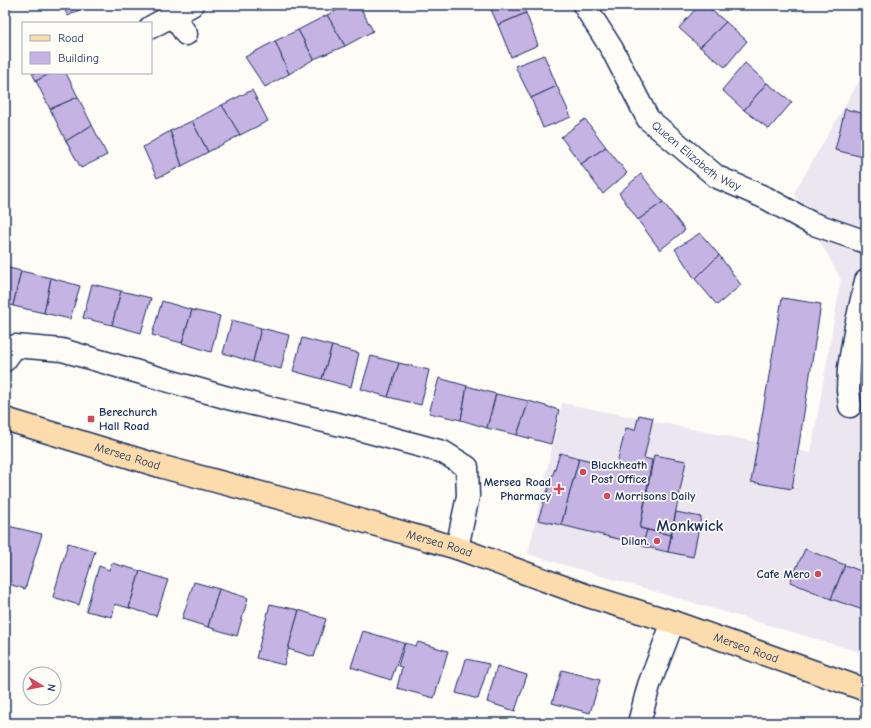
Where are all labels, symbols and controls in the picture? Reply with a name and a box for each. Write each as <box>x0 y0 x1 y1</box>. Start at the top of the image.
legend <box>22 22 152 74</box>
text: Road <box>58 31 84 45</box>
text: Building <box>58 51 99 65</box>
street label: Queen Elizabeth Way <box>649 118 744 194</box>
place label: Berechurch Hall Road <box>99 405 157 433</box>
marker: Berechurch Hall Road <box>86 414 96 424</box>
street label: Mersea Road <box>93 440 162 473</box>
place label: Blackheath Post Office <box>591 458 647 486</box>
marker: Blackheath Post Office <box>578 467 588 477</box>
place label: Mersea Road Pharmacy <box>484 475 551 503</box>
marker: Mersea Road Pharmacy <box>554 484 564 494</box>
place label: Morrisons Daily <box>615 489 696 503</box>
marker: Morrisons Daily <box>602 491 612 501</box>
district label: Monkwick <box>657 517 724 535</box>
street label: Mersea Road <box>405 527 474 560</box>
place label: Dilan. <box>621 534 649 548</box>
marker: Dilan. <box>652 536 662 546</box>
place label: Cafe Mero <box>756 567 810 581</box>
marker: Cafe Mero <box>813 569 823 579</box>
street label: Mersea Road <box>712 630 780 666</box>
north arrow <box>22 666 62 706</box>
text: N <box>44 683 58 692</box>

